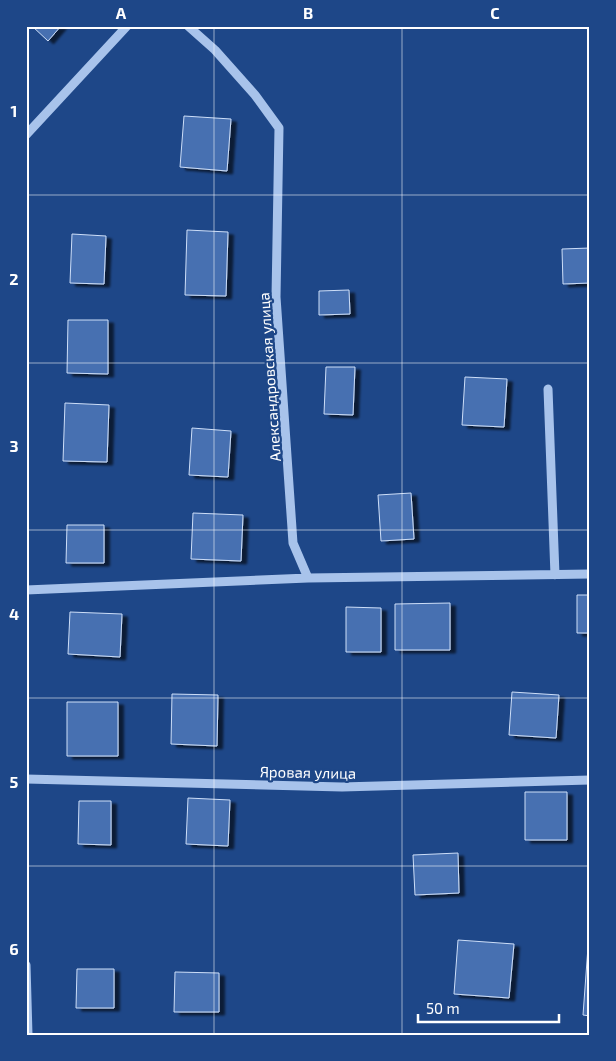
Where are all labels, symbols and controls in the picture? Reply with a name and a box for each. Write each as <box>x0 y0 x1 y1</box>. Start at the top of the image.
text: A <box>116 3 127 22</box>
text: B <box>303 3 313 22</box>
text: C <box>490 3 500 22</box>
text: 1 <box>11 101 17 120</box>
text: 2 <box>9 269 19 288</box>
street label: Александровская улица <box>254 292 285 462</box>
text: 3 <box>9 436 19 455</box>
text: 4 <box>9 604 19 623</box>
street label: Яровая улица <box>260 762 356 783</box>
text: 5 <box>10 772 19 791</box>
text: 6 <box>9 939 19 958</box>
scale bar <box>418 991 560 1023</box>
text: 50 m <box>426 999 460 1017</box>

